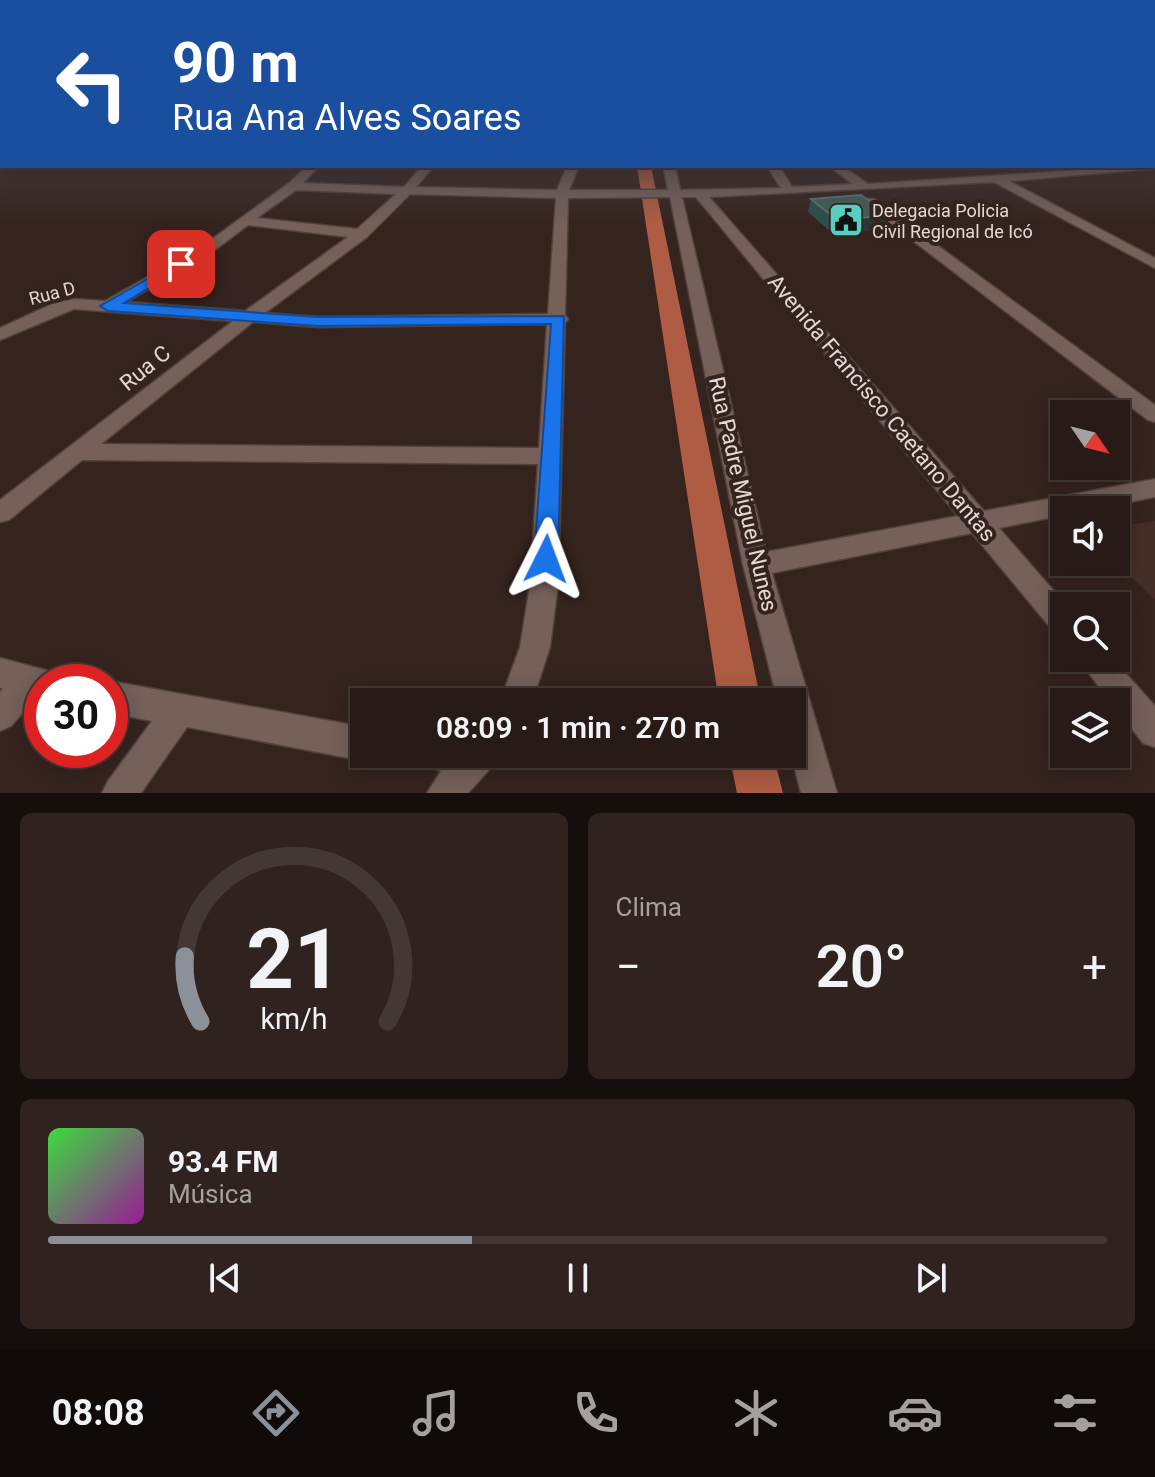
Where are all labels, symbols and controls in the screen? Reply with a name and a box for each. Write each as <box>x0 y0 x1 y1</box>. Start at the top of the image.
text: 90 m <box>172 30 299 96</box>
icon: left <box>40 32 144 136</box>
text: Rua Ana Alves Soares <box>172 97 522 139</box>
place label: Delegacia Policia Civil Regional de Icó <box>872 200 1033 242</box>
public building icon: Delegacia Policia Civil Regional de Icó <box>827 201 865 239</box>
pin <box>147 230 215 298</box>
icon: arrive <box>159 242 203 286</box>
street label: Avenida Francisco Caetano Dantas <box>763 270 1001 546</box>
street label: Rua D <box>27 277 77 309</box>
street label: Rua C <box>115 340 175 396</box>
street label: Rua Padre Miguel Nunes <box>704 374 782 614</box>
north arrow <box>1050 400 1130 480</box>
map controls <box>1050 400 1130 768</box>
button: sound <box>1050 496 1130 576</box>
position arrow <box>504 517 588 601</box>
button: search <box>1050 592 1130 672</box>
speed limit sign: 30 <box>24 664 128 768</box>
button: layers <box>1050 688 1130 768</box>
text: 08:09 · 1 min · 270 m <box>436 710 720 745</box>
text: Clima <box>616 892 682 922</box>
text: 21 <box>246 911 341 1008</box>
text: 20° <box>815 931 907 1002</box>
text: − <box>616 941 641 993</box>
text: + <box>1082 941 1107 993</box>
text: km/h <box>260 1002 327 1036</box>
text: 93.4 FM <box>168 1144 279 1179</box>
text: Música <box>168 1179 253 1209</box>
icon: previous <box>203 1256 247 1300</box>
icon: pause <box>556 1256 600 1300</box>
icon: next <box>909 1256 953 1300</box>
icon: directions <box>248 1385 304 1441</box>
icon: music <box>408 1385 464 1441</box>
icon: phone <box>568 1385 624 1441</box>
icon: climate <box>728 1385 784 1441</box>
icon: car <box>887 1385 943 1441</box>
icon: filters <box>1047 1385 1103 1441</box>
text: 08:08 <box>52 1392 145 1434</box>

